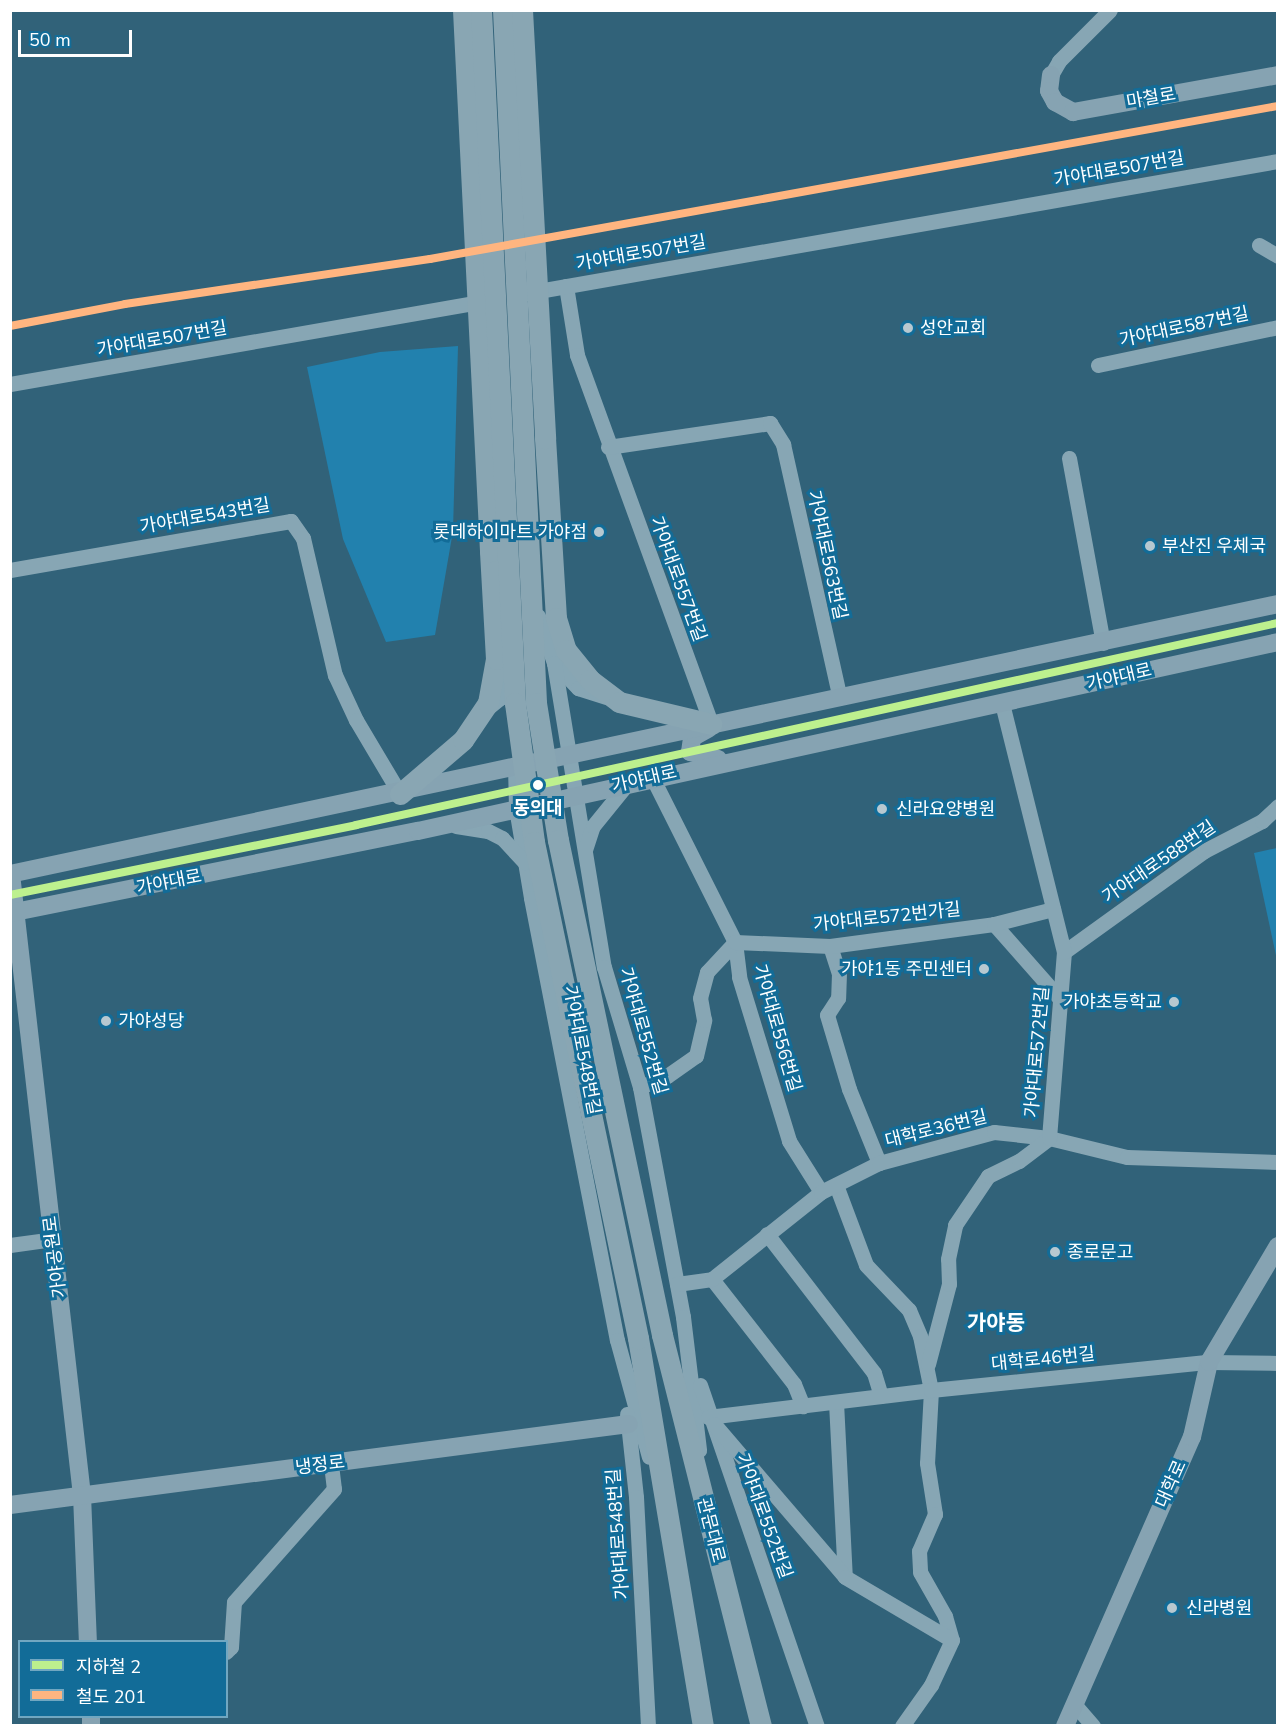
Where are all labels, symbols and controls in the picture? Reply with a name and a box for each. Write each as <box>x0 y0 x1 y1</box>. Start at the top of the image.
scale bar <box>21 18 135 56</box>
text: 50 m <box>29 28 71 52</box>
street label: 마철로 <box>1125 83 1177 113</box>
street label: 가야대로507번길 <box>1052 147 1186 191</box>
street label: 가야대로507번길 <box>574 231 708 275</box>
street label: 가야대로587번길 <box>1117 303 1251 351</box>
street label: 가야대로507번길 <box>95 317 229 361</box>
place label: 성안교회 <box>920 317 986 339</box>
marker: 성안교회 <box>901 321 915 335</box>
street label: 가야대로563번길 <box>803 488 851 622</box>
street label: 가야대로543번길 <box>138 494 272 538</box>
street label: 가야대로557번길 <box>645 513 711 645</box>
place label: 롯데하이마트 가야점 <box>433 521 587 543</box>
marker: 롯데하이마트 가야점 <box>592 525 606 539</box>
place label: 부산진 우체국 <box>1162 535 1266 557</box>
marker: 부산진 우체국 <box>1143 539 1157 553</box>
street label: 가야대로 <box>1084 659 1154 695</box>
street label: 가야대로 <box>609 761 679 797</box>
marker: 동의대 <box>529 776 547 794</box>
place label: 동의대 <box>513 797 563 819</box>
place label: 신라요양병원 <box>896 798 995 820</box>
marker: 신라요양병원 <box>873 800 891 818</box>
street label: 가야대로588번길 <box>1098 816 1220 908</box>
street label: 가야대로 <box>134 865 204 899</box>
street label: 가야대로572번가길 <box>812 899 962 935</box>
place label: 가야1동 주민센터 <box>841 958 972 980</box>
street label: 가야대로556번길 <box>748 962 806 1094</box>
marker: 가야1동 주민센터 <box>977 962 991 976</box>
street label: 가야대로552번길 <box>614 965 672 1097</box>
street label: 가야대로548번길 <box>559 983 605 1117</box>
street label: 가야대로572번길 <box>1020 985 1054 1119</box>
place label: 가야초등학교 <box>1063 991 1162 1013</box>
marker: 가야초등학교 <box>1167 995 1181 1009</box>
place label: 가야성당 <box>118 1010 184 1032</box>
marker: 가야성당 <box>99 1014 113 1028</box>
street label: 대학로36번길 <box>883 1106 989 1152</box>
street label: 가야공원로 <box>39 1215 71 1299</box>
place label: 종로문고 <box>1067 1241 1133 1263</box>
marker: 종로문고 <box>1048 1245 1062 1259</box>
district label: 가야동 <box>967 1310 1025 1336</box>
street label: 대학로46번길 <box>990 1343 1096 1375</box>
street label: 가야대로552번길 <box>731 1450 797 1582</box>
street label: 냉정로 <box>294 1451 346 1479</box>
street label: 대학로 <box>1151 1457 1191 1511</box>
street label: 가야대로548번길 <box>603 1468 633 1600</box>
street label: 관문대로 <box>693 1495 729 1565</box>
place label: 신라병원 <box>1186 1597 1252 1619</box>
marker: 신라병원 <box>1163 1599 1181 1617</box>
legend <box>18 1640 228 1718</box>
text: 지하철 2 <box>76 1655 141 1679</box>
text: 철도 201 <box>76 1685 146 1709</box>

